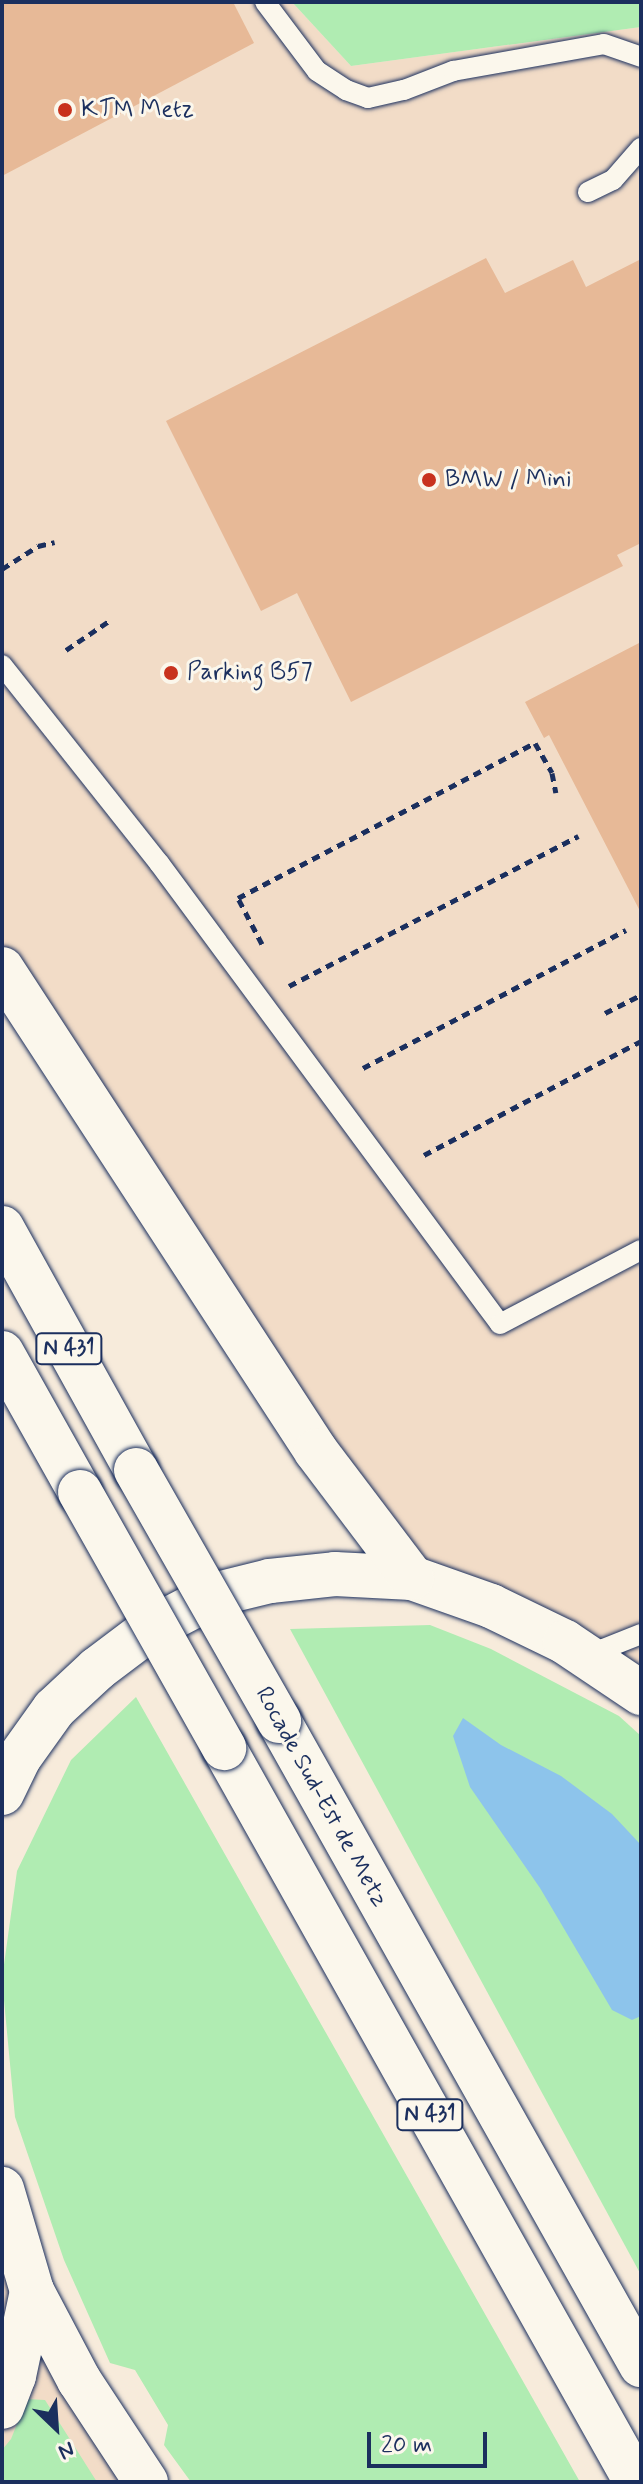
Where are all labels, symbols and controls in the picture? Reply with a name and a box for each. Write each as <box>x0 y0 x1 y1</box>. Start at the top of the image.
place label: KTM Metz <box>81 96 194 124</box>
marker: KTM Metz <box>56 101 74 119</box>
place label: BMW / Mini <box>445 466 572 494</box>
marker: BMW / Mini <box>420 471 438 489</box>
place label: Parking B57 <box>187 659 312 687</box>
marker: Parking B57 <box>162 664 180 682</box>
road number: N 431 <box>35 1331 103 1367</box>
street label: Rocade Sud-Est de Metz <box>249 1683 393 1911</box>
road number: N 431 <box>396 2097 464 2133</box>
north arrow <box>16 2388 96 2468</box>
scale bar <box>371 2416 491 2466</box>
text: 20 m <box>381 2430 432 2461</box>
text: N <box>54 2434 79 2466</box>

